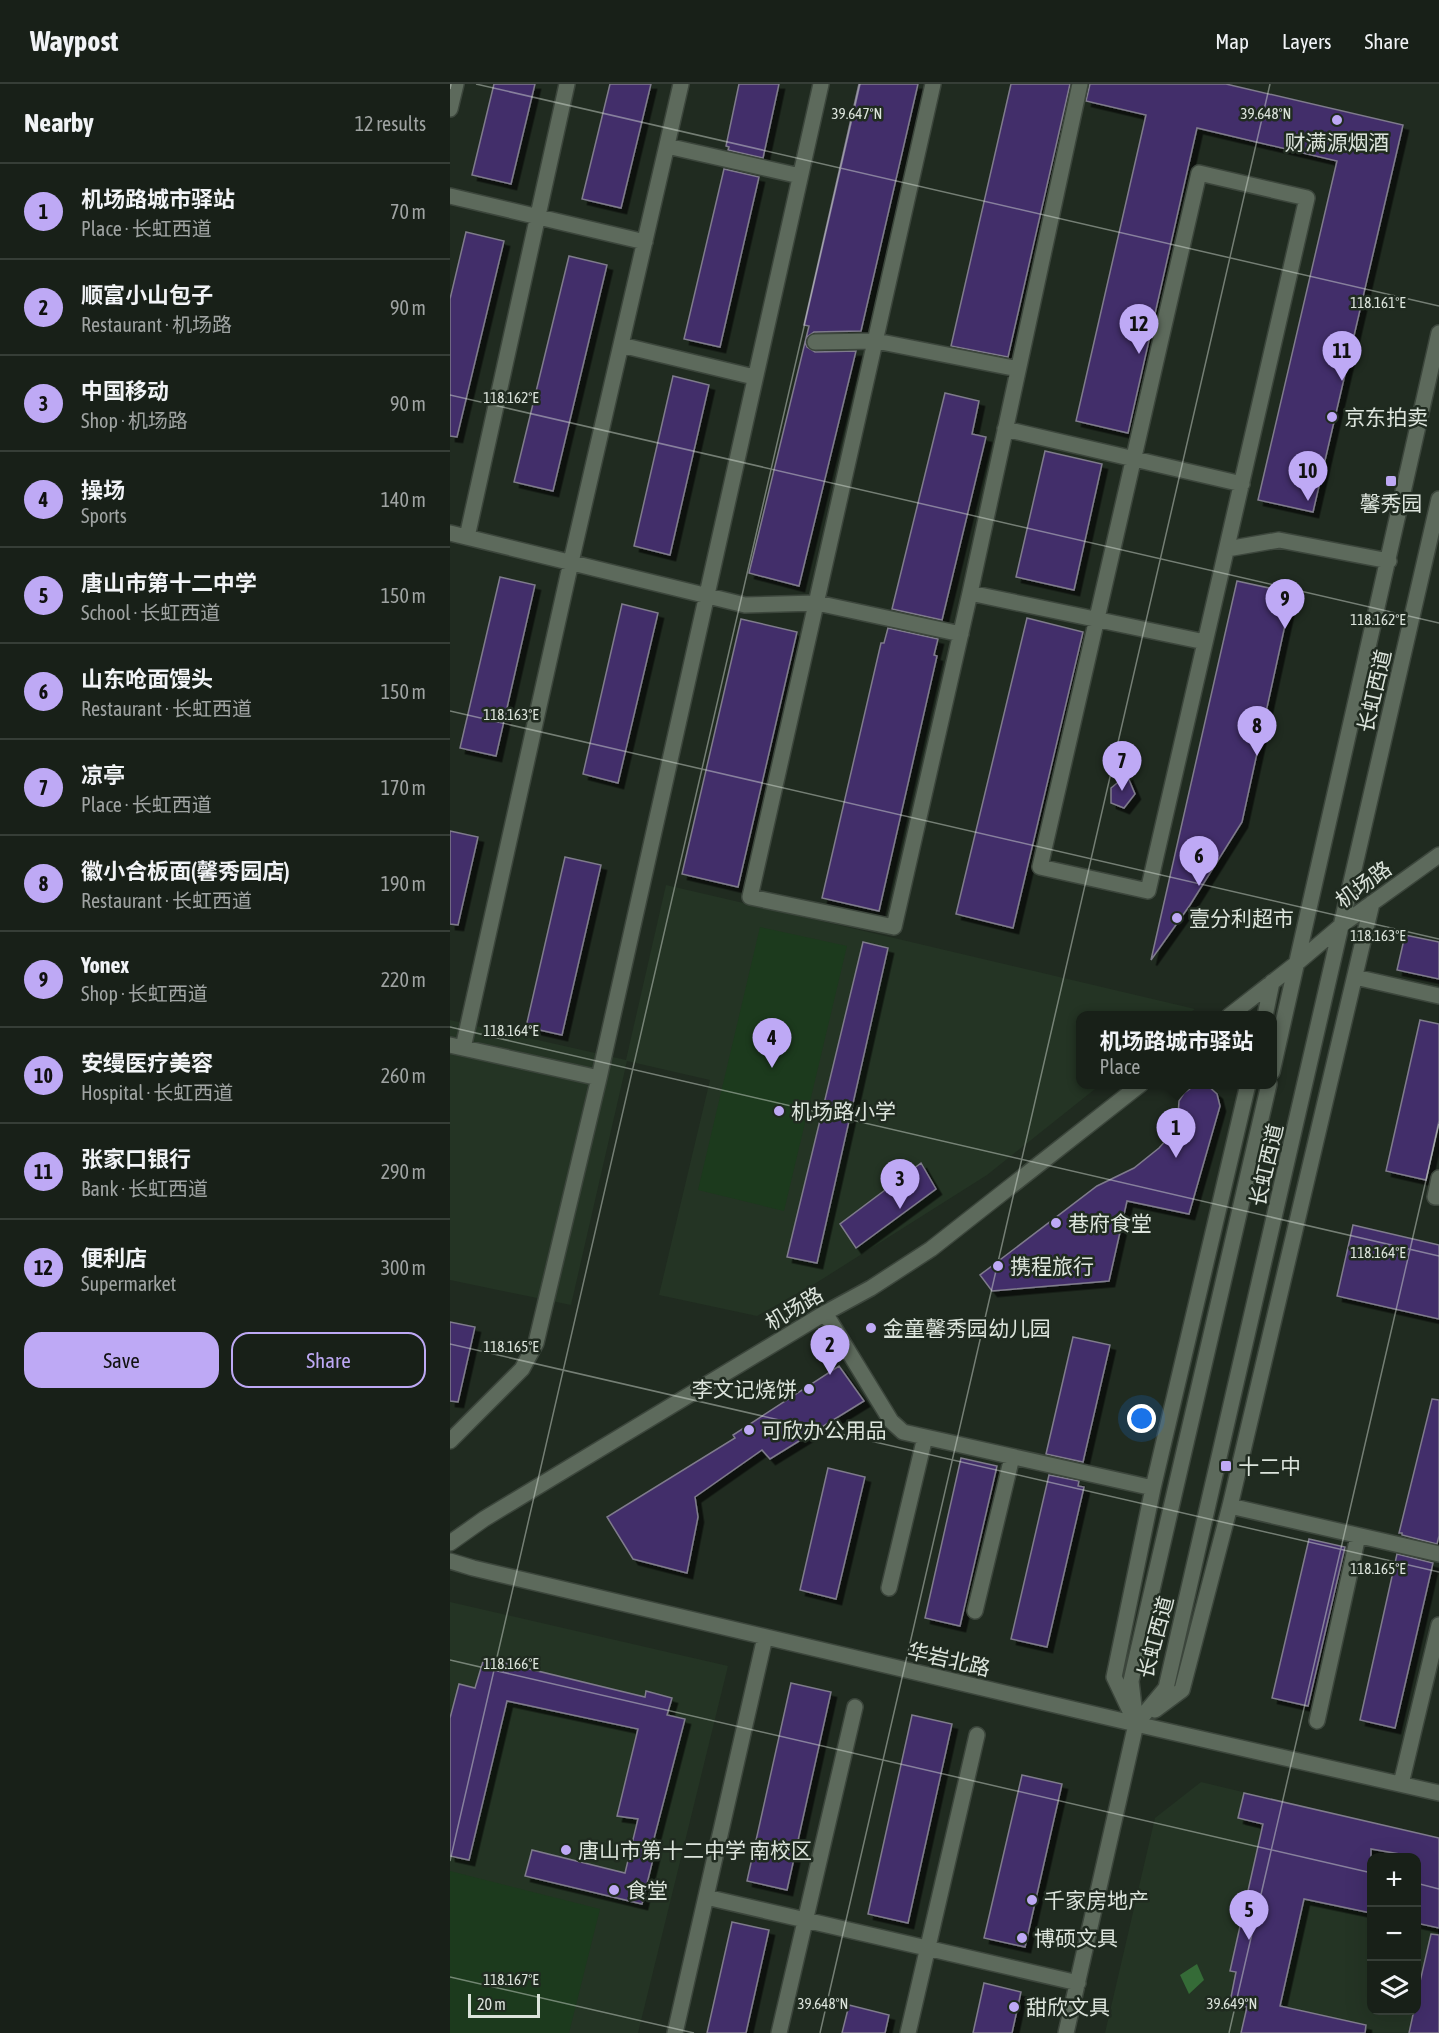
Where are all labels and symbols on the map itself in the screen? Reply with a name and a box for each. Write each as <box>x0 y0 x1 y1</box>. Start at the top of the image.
text: 39.647°N <box>832 105 882 122</box>
text: 39.648°N <box>1241 105 1291 122</box>
marker: 财满源烟酒 <box>1330 113 1344 127</box>
place label: 财满源烟酒 <box>1285 130 1390 154</box>
text: 118.161°E <box>1350 294 1406 311</box>
pin: 12 <box>1120 304 1158 354</box>
pin: 11 <box>1322 332 1362 381</box>
text: 118.162°E <box>483 389 539 406</box>
place label: 京东拍卖 <box>1344 405 1428 429</box>
marker: 京东拍卖 <box>1325 410 1339 424</box>
pin: 10 <box>1288 452 1328 501</box>
marker: 馨秀园 <box>1384 474 1398 488</box>
place label: 馨秀园 <box>1360 491 1423 515</box>
pin: 9 <box>1266 580 1304 629</box>
text: 118.162°E <box>1350 611 1406 628</box>
street label: 长虹西道 <box>1353 647 1395 735</box>
text: 118.163°E <box>483 706 539 723</box>
pin: 8 <box>1238 706 1276 756</box>
pin: 7 <box>1102 742 1142 791</box>
pin: 6 <box>1180 836 1218 886</box>
street label: 机场路 <box>1330 856 1396 912</box>
place label: 壹分利超市 <box>1189 906 1294 930</box>
marker: 壹分利超市 <box>1170 911 1184 925</box>
text: 118.163°E <box>1350 927 1406 944</box>
pin: 4 <box>752 1018 792 1068</box>
text: 118.164°E <box>483 1022 539 1039</box>
place label: 机场路小学 <box>791 1099 896 1123</box>
marker: 机场路小学 <box>772 1104 786 1118</box>
pin: 1 <box>1156 1108 1196 1158</box>
street label: 长虹西道 <box>1245 1121 1287 1209</box>
pin: 3 <box>880 1160 920 1209</box>
place label: 巷府食堂 <box>1068 1211 1152 1235</box>
marker: 巷府食堂 <box>1049 1216 1063 1230</box>
text: 118.164°E <box>1350 1244 1406 1261</box>
place label: 携程旅行 <box>1010 1254 1094 1278</box>
marker: 携程旅行 <box>991 1259 1005 1273</box>
street label: 机场路 <box>761 1281 827 1335</box>
place label: 金童馨秀园幼儿园 <box>883 1316 1051 1340</box>
marker: 金童馨秀园幼儿园 <box>864 1321 878 1335</box>
pin: 2 <box>810 1326 850 1375</box>
text: 118.165°E <box>483 1338 539 1355</box>
place label: 李文记烧饼 <box>692 1377 797 1401</box>
marker: 李文记烧饼 <box>802 1382 816 1396</box>
your location <box>1127 1404 1156 1433</box>
place label: 可欣办公用品 <box>761 1418 887 1442</box>
marker: 可欣办公用品 <box>742 1423 756 1437</box>
place label: 十二中 <box>1238 1454 1301 1478</box>
marker: 十二中 <box>1219 1459 1233 1473</box>
text: 118.165°E <box>1350 1560 1406 1577</box>
street label: 长虹西道 <box>1133 1593 1177 1681</box>
street label: 华岩北路 <box>905 1638 993 1680</box>
text: 118.166°E <box>483 1655 539 1672</box>
place label: 唐山市第十二中学 南校区 <box>578 1838 812 1862</box>
marker: 唐山市第十二中学 南校区 <box>559 1843 573 1857</box>
place label: 食堂 <box>626 1878 668 1902</box>
marker: 食堂 <box>607 1883 621 1897</box>
place label: 千家房地产 <box>1044 1888 1149 1912</box>
pin: 5 <box>1230 1890 1268 1940</box>
marker: 千家房地产 <box>1025 1893 1039 1907</box>
place label: 博硕文具 <box>1034 1926 1118 1950</box>
marker: 博硕文具 <box>1015 1931 1029 1945</box>
text: 118.167°E <box>483 1971 539 1988</box>
scale bar <box>468 1991 540 2018</box>
text: 39.648°N <box>798 1995 848 2012</box>
place label: 甜欣文具 <box>1026 1995 1110 2019</box>
text: 39.649°N <box>1207 1995 1257 2012</box>
marker: 甜欣文具 <box>1007 2000 1021 2014</box>

